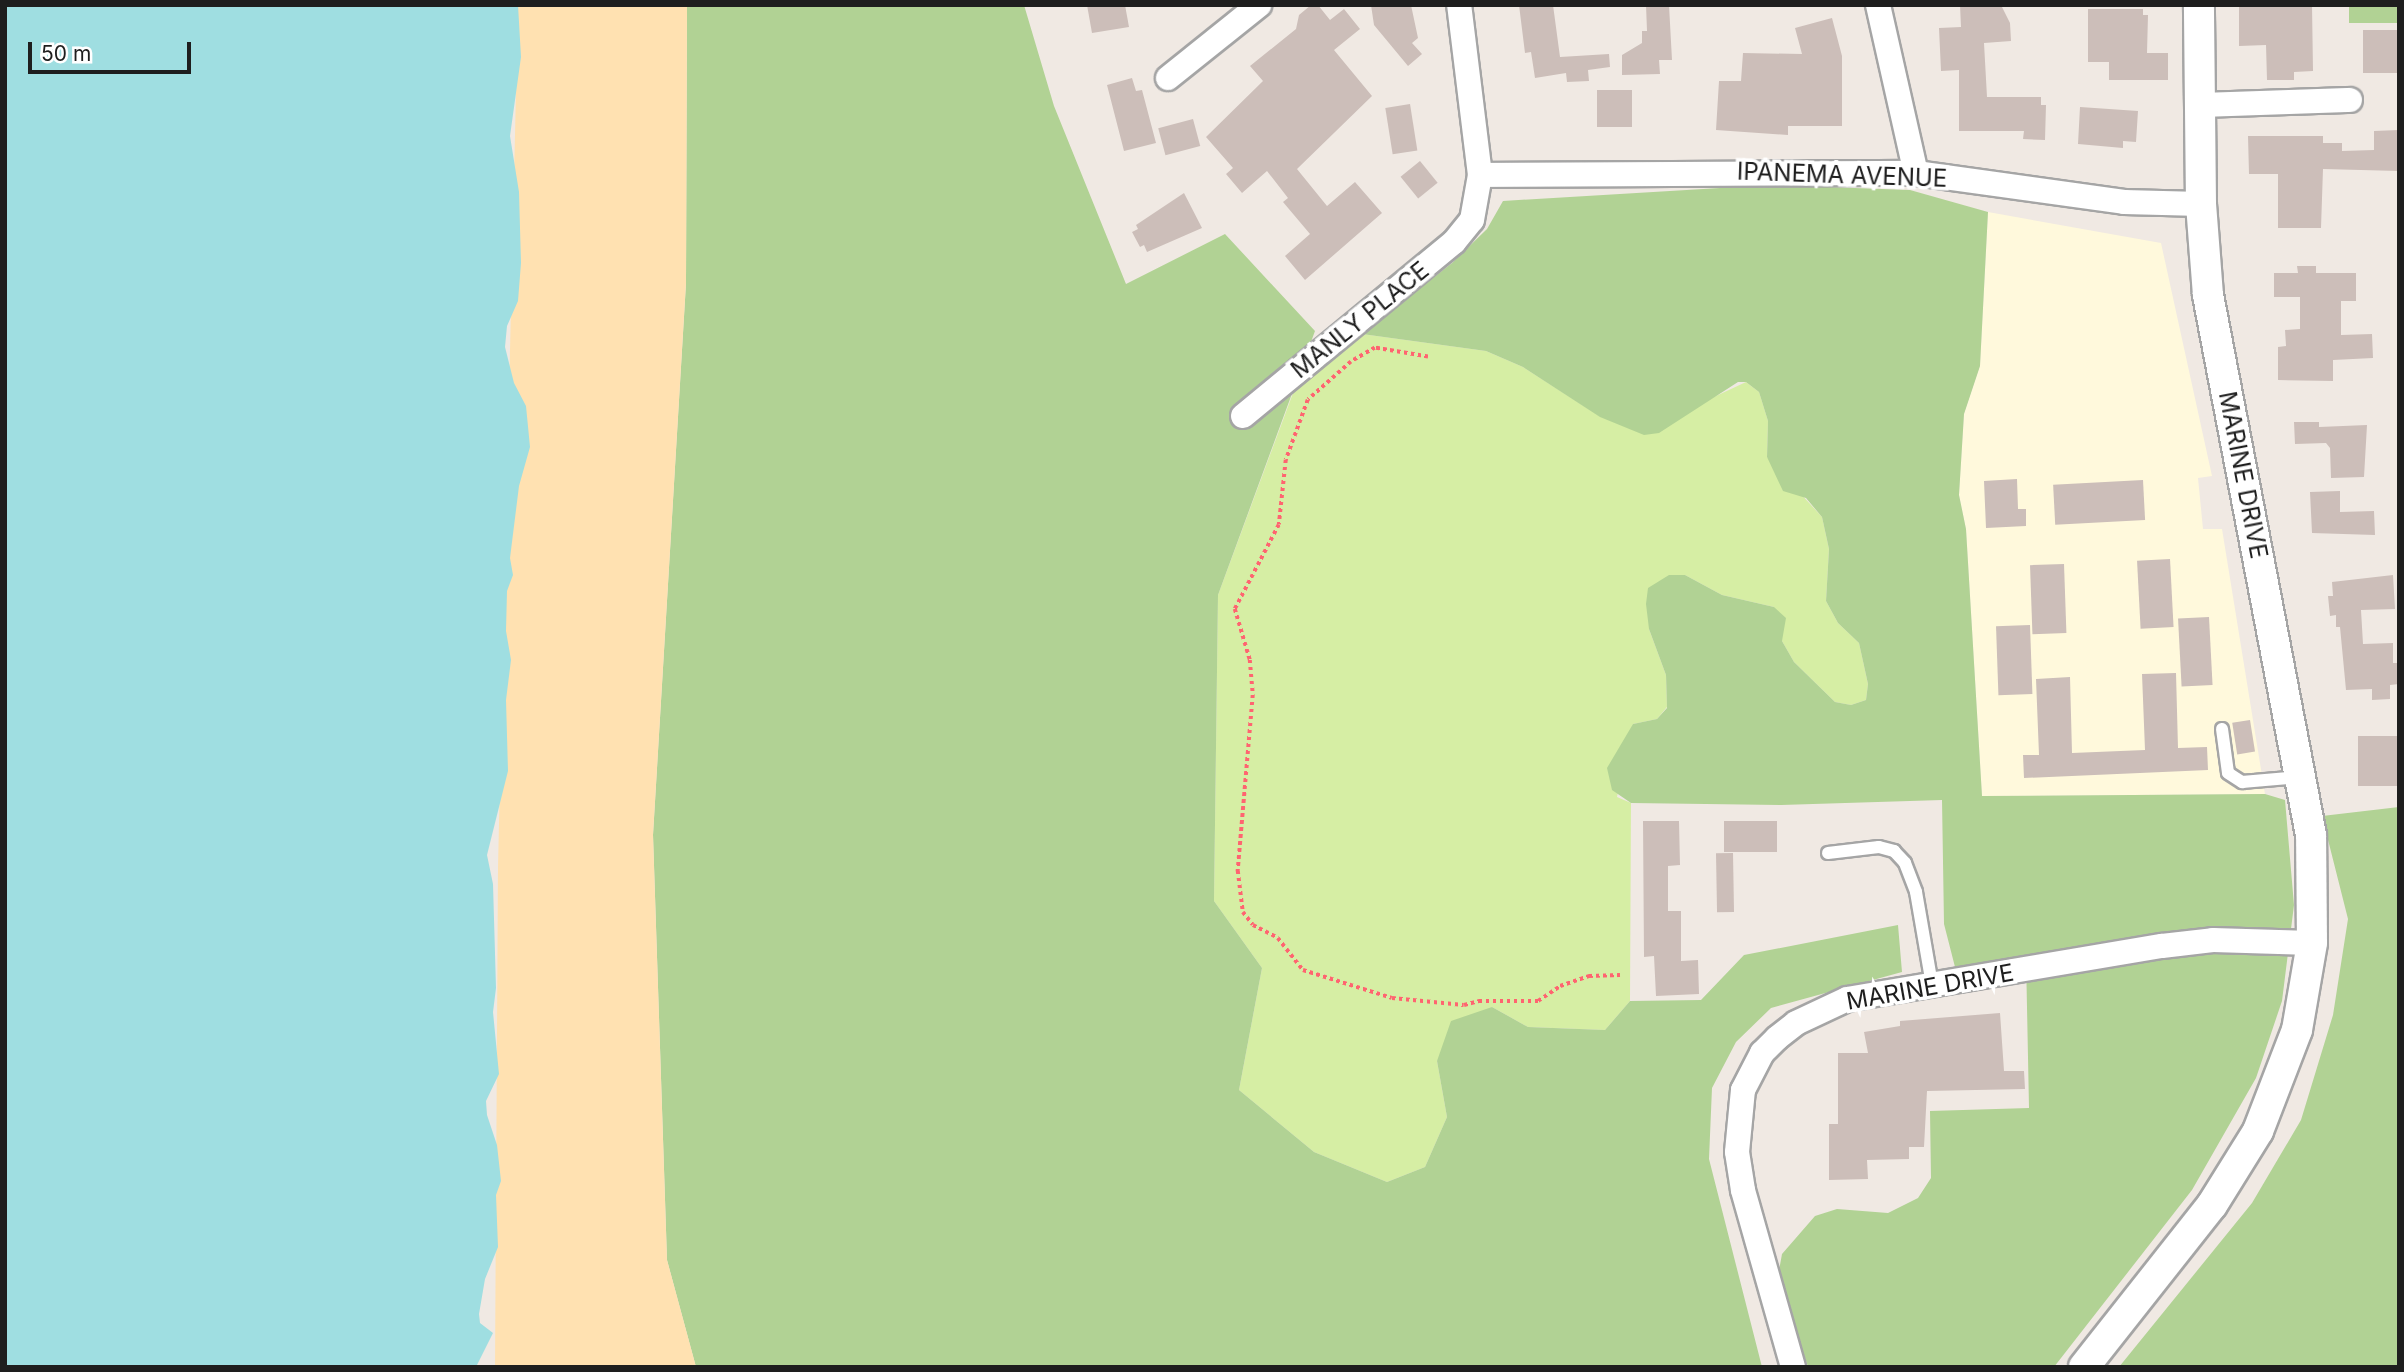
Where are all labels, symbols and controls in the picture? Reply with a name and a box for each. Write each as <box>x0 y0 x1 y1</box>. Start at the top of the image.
scale bar <box>32 28 194 72</box>
text: 50 m <box>41 41 91 66</box>
street label: IPANEMA AVENUE <box>1736 157 1948 193</box>
street label: MANLY PLACE <box>1285 256 1435 384</box>
street label: MARINE DRIVE <box>2213 389 2273 561</box>
street label: MARINE DRIVE <box>1844 958 2016 1016</box>

